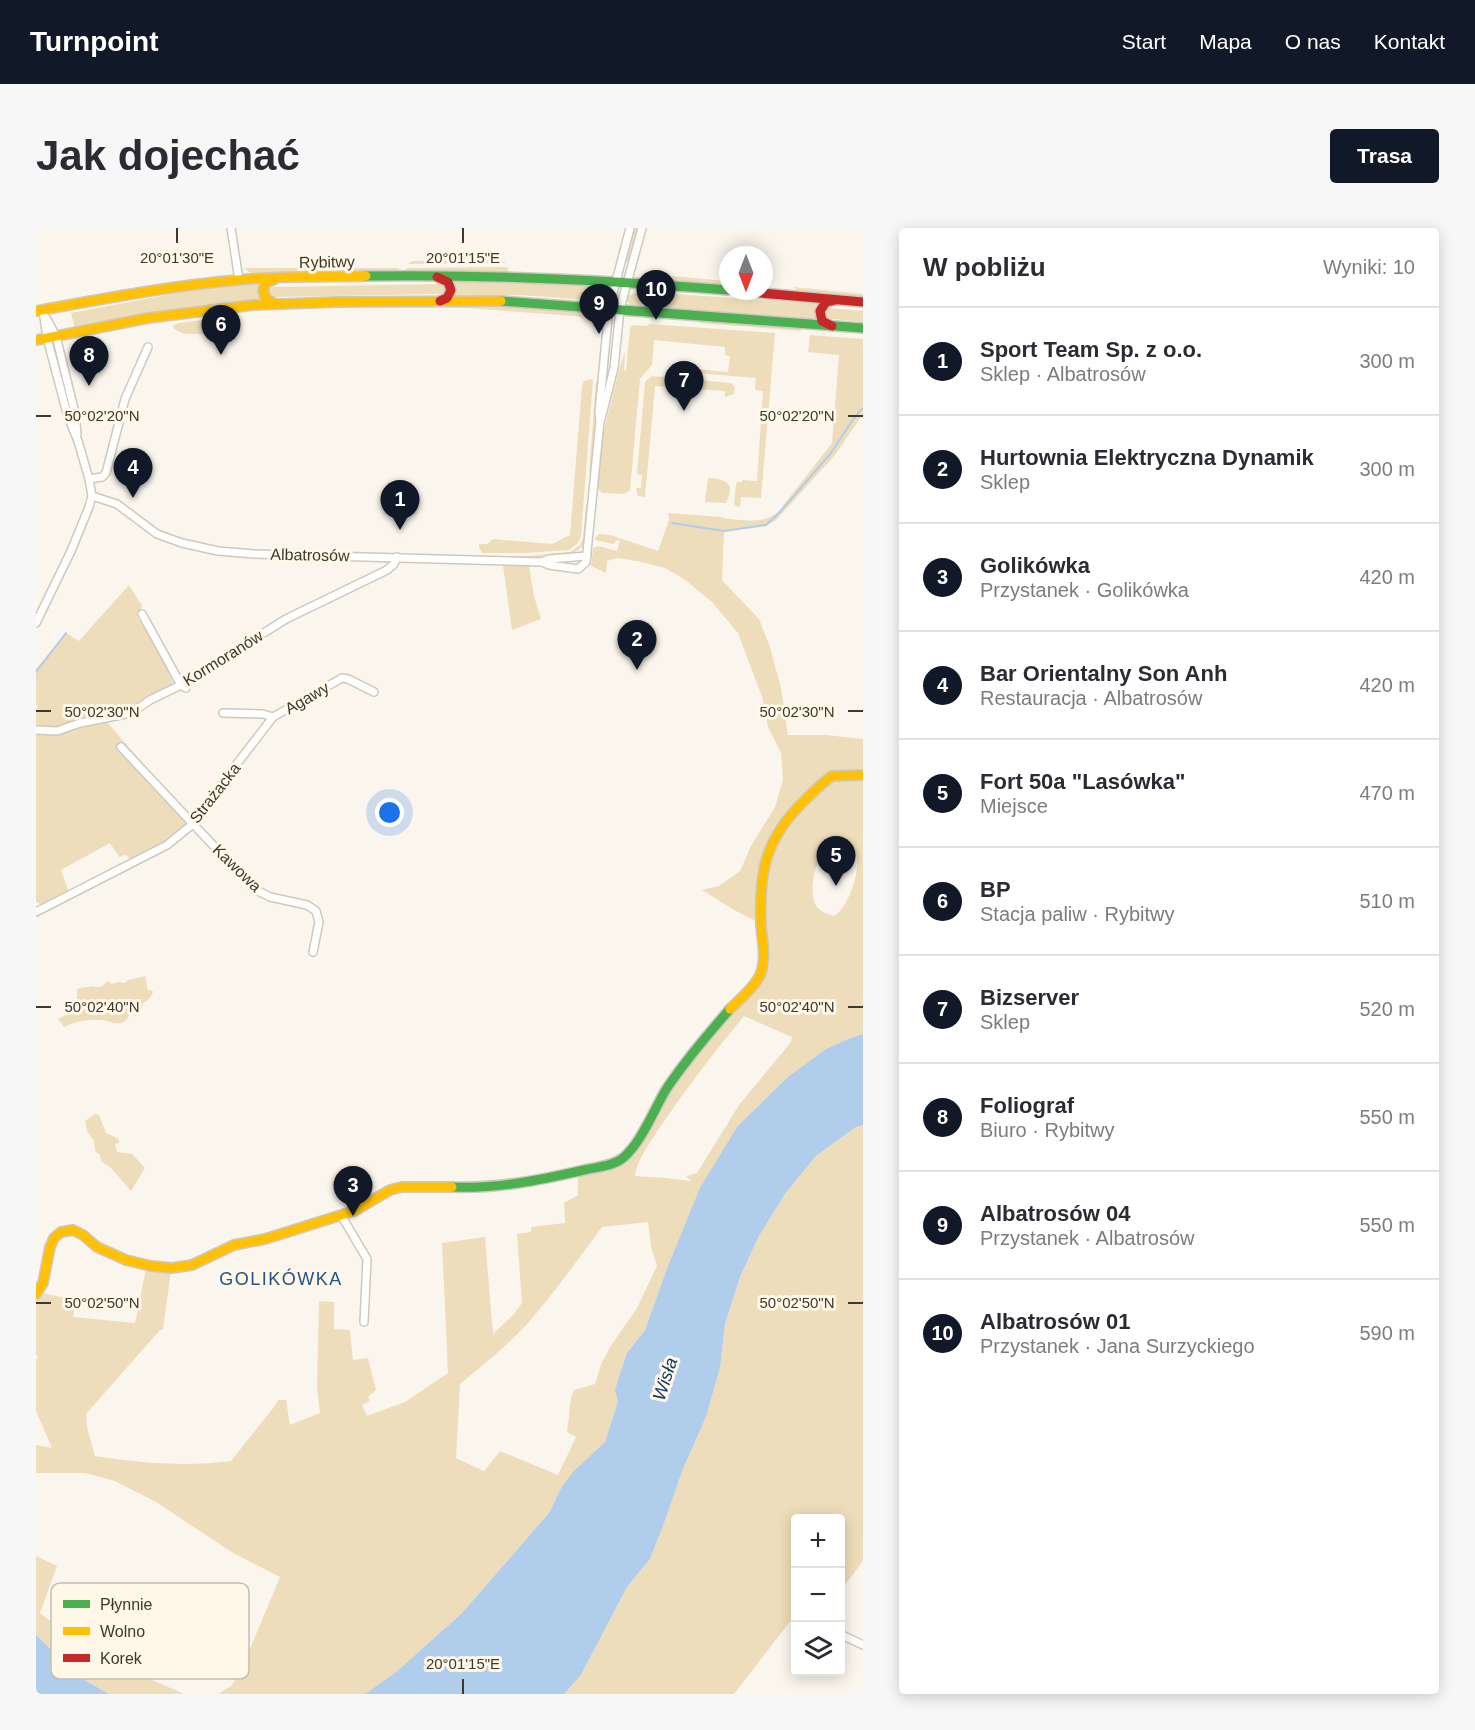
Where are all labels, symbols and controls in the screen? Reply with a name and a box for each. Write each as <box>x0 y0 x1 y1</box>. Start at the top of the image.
text: Turnpoint <box>30 26 159 57</box>
text: Start <box>1122 30 1166 53</box>
text: Mapa <box>1199 30 1252 53</box>
text: O nas <box>1285 30 1341 53</box>
text: Kontakt <box>1374 30 1445 53</box>
button: Trasa <box>1330 129 1439 183</box>
text: Jak dojechać <box>36 132 300 179</box>
north arrow <box>719 246 773 300</box>
text: 20°01'30"E <box>140 249 214 266</box>
text: 20°01'15"E <box>426 249 500 266</box>
text: W pobliżu <box>923 252 1046 282</box>
street label: Rybitwy <box>299 253 355 271</box>
text: Wyniki: 10 <box>1323 256 1415 278</box>
pin: 10 <box>636 270 676 320</box>
pin: 9 <box>580 285 618 334</box>
pin: 6 <box>202 306 240 355</box>
pin: 8 <box>70 336 108 386</box>
text: Sport Team Sp. z o.o. <box>980 337 1202 362</box>
text: 1 <box>937 350 948 372</box>
text: 300 m <box>1359 350 1415 372</box>
pin: 7 <box>664 362 704 411</box>
text: Sklep · Albatrosów <box>980 363 1146 385</box>
text: 50°02'20"N <box>64 407 140 424</box>
text: 50°02'20"N <box>759 407 835 424</box>
text: Hurtownia Elektryczna Dynamik <box>980 445 1314 470</box>
pin: 4 <box>114 448 152 498</box>
text: 2 <box>937 458 948 480</box>
text: 300 m <box>1359 458 1415 480</box>
text: Sklep <box>980 471 1030 493</box>
pin: 1 <box>380 480 420 530</box>
street label: Albatrosów <box>270 546 350 564</box>
text: Golikówka <box>980 553 1090 578</box>
text: 3 <box>937 566 948 588</box>
text: 420 m <box>1359 566 1415 588</box>
text: Przystanek · Golikówka <box>980 579 1189 601</box>
pin: 2 <box>618 620 656 670</box>
street label: Kormoranów <box>180 627 266 689</box>
text: Bar Orientalny Son Anh <box>980 661 1227 686</box>
text: 4 <box>937 674 948 696</box>
text: 420 m <box>1359 674 1415 696</box>
street label: Agawy <box>282 679 332 717</box>
text: Restauracja · Albatrosów <box>980 687 1202 709</box>
text: 50°02'30"N <box>64 703 140 720</box>
text: 50°02'30"N <box>759 703 835 720</box>
street label: Strażacka <box>186 760 244 826</box>
text: Fort 50a "Lasówka" <box>980 769 1186 794</box>
text: 5 <box>937 782 948 804</box>
text: 470 m <box>1359 782 1415 804</box>
text: Miejsce <box>980 795 1048 817</box>
your location <box>375 798 404 827</box>
pin: 5 <box>816 836 856 886</box>
street label: Kawowa <box>209 841 265 895</box>
text: BP <box>980 877 1011 902</box>
text: 6 <box>937 890 948 912</box>
text: 510 m <box>1359 890 1415 912</box>
text: Stacja paliw · Rybitwy <box>980 903 1175 925</box>
text: Bizserver <box>980 985 1079 1010</box>
text: 50°02'40"N <box>64 998 140 1015</box>
text: 50°02'40"N <box>759 998 835 1015</box>
text: 7 <box>937 998 948 1020</box>
text: 520 m <box>1359 998 1415 1020</box>
text: Sklep <box>980 1011 1030 1033</box>
text: Foliograf <box>980 1093 1074 1118</box>
text: 8 <box>937 1106 948 1128</box>
text: 550 m <box>1359 1106 1415 1128</box>
text: Biuro · Rybitwy <box>980 1119 1114 1141</box>
pin: 3 <box>334 1166 372 1216</box>
text: Albatrosów 04 <box>980 1201 1130 1226</box>
text: 9 <box>937 1214 948 1236</box>
text: 550 m <box>1359 1214 1415 1236</box>
text: Przystanek · Albatrosów <box>980 1227 1195 1249</box>
district label: GOLIKÓWKA <box>219 1268 343 1289</box>
text: 50°02'50"N <box>64 1294 140 1311</box>
text: 50°02'50"N <box>759 1294 835 1311</box>
text: Albatrosów 01 <box>980 1309 1130 1334</box>
text: 10 <box>931 1322 954 1344</box>
text: 590 m <box>1359 1322 1415 1344</box>
text: Przystanek · Jana Surzyckiego <box>980 1335 1255 1357</box>
water label: Wisła <box>649 1355 681 1403</box>
map controls <box>791 1514 845 1676</box>
button: + <box>791 1514 845 1568</box>
button: − <box>791 1568 845 1622</box>
legend <box>51 1583 249 1679</box>
text: Płynnie <box>100 1596 153 1613</box>
button: layers <box>791 1622 845 1676</box>
text: Wolno <box>100 1623 145 1640</box>
text: Korek <box>100 1650 143 1667</box>
text: 20°01'15"E <box>426 1655 500 1672</box>

